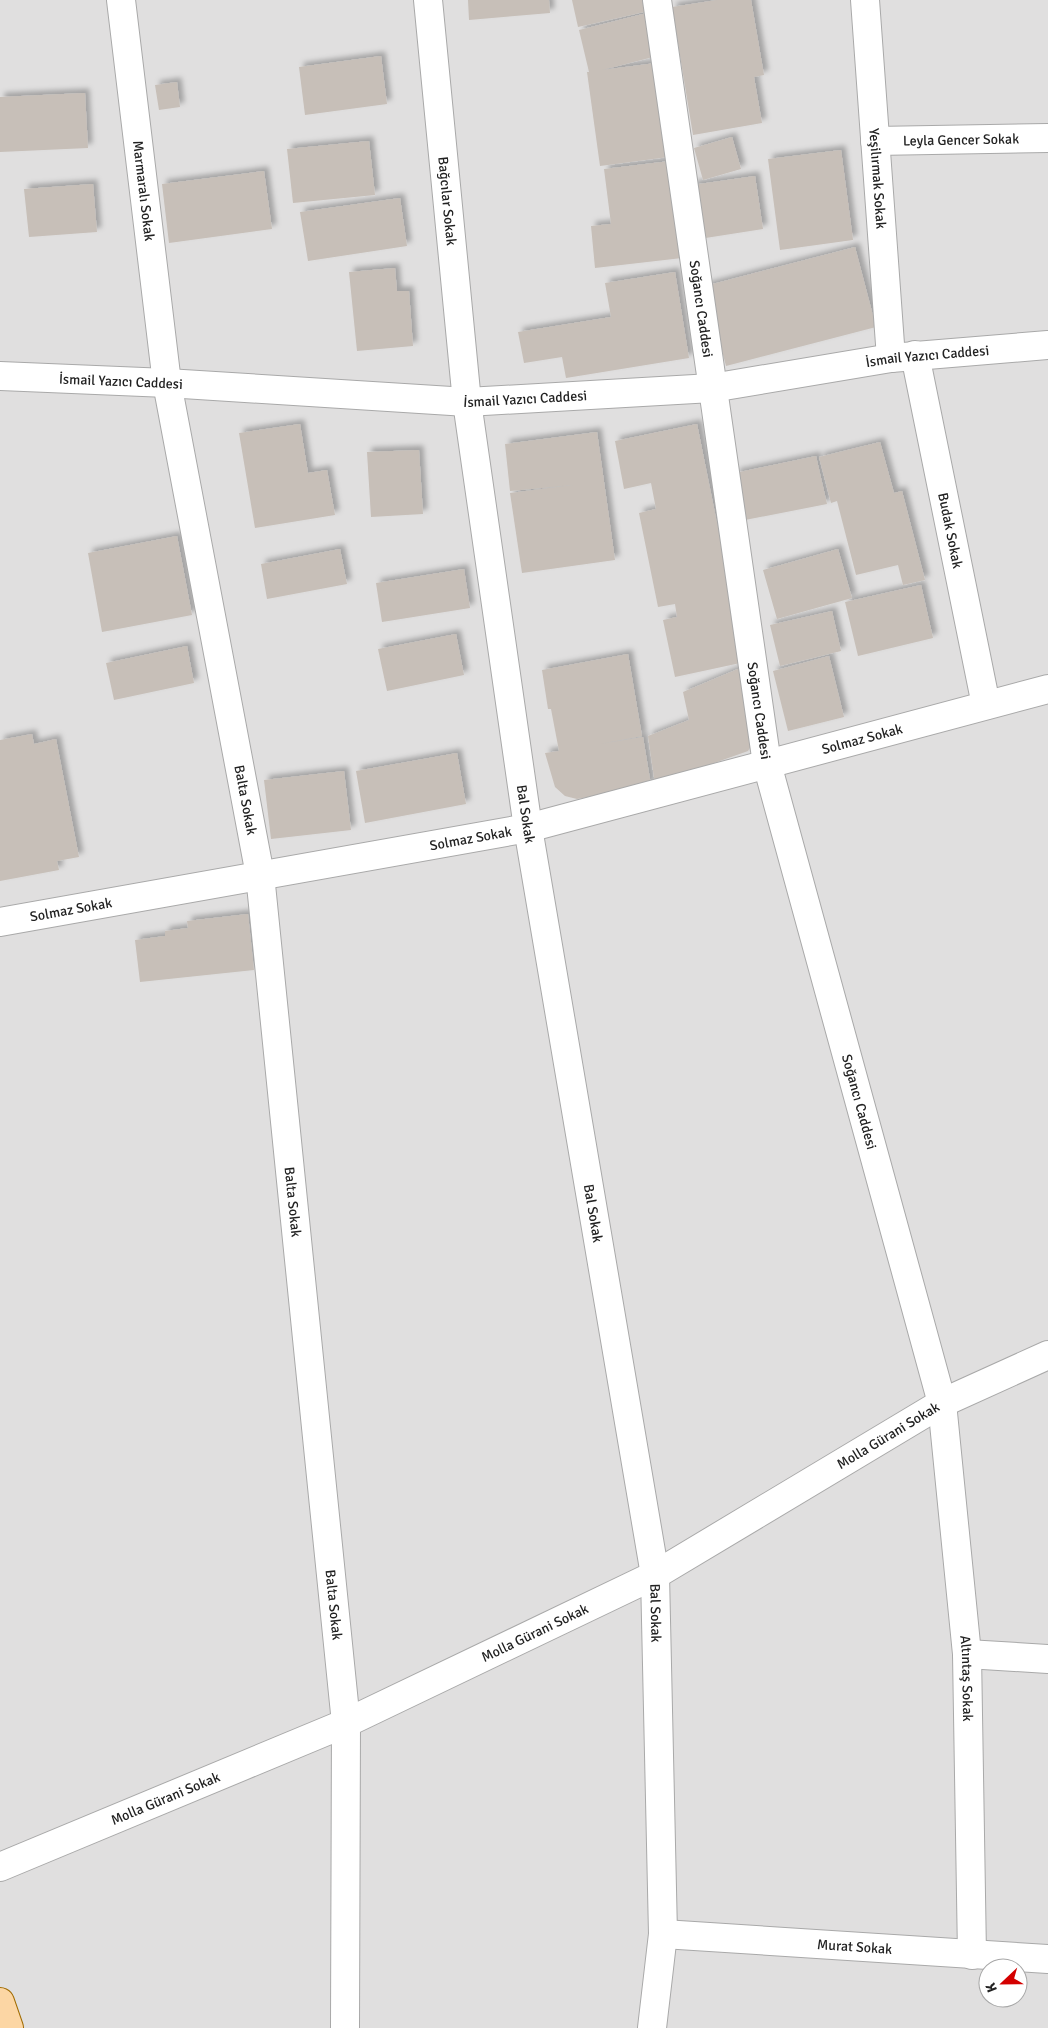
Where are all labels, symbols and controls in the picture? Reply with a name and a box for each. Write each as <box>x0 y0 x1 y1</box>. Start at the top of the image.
street label: Yeşilırmak Sokak <box>865 128 890 229</box>
street label: Leyla Gencer Sokak <box>903 131 1019 150</box>
street label: Marmaralı Sokak <box>129 139 158 242</box>
street label: Bağcılar Sokak <box>434 156 460 246</box>
street label: Soğancı Caddesi <box>686 259 716 359</box>
street label: İsmail Yazıcı Caddesi <box>864 342 990 371</box>
street label: İsmail Yazıcı Caddesi <box>59 370 183 393</box>
street label: İsmail Yazıcı Caddesi <box>463 387 588 411</box>
street label: Budak Sokak <box>934 491 966 570</box>
street label: Soğancı Caddesi <box>743 661 774 760</box>
street label: Solmaz Sokak <box>820 720 904 758</box>
street label: Balta Sokak <box>230 764 260 836</box>
street label: Bal Sokak <box>513 784 538 845</box>
street label: Solmaz Sokak <box>428 823 513 854</box>
street label: Solmaz Sokak <box>29 894 113 926</box>
street label: Soğancı Caddesi <box>838 1052 880 1151</box>
street label: Balta Sokak <box>281 1166 305 1238</box>
street label: Bal Sokak <box>580 1183 606 1244</box>
street label: Molla Gürani Sokak <box>834 1399 943 1473</box>
street label: Balta Sokak <box>321 1569 346 1641</box>
street label: Bal Sokak <box>646 1583 665 1643</box>
street label: Molla Gürani Sokak <box>479 1600 591 1666</box>
street label: Altıntaş Sokak <box>956 1635 976 1722</box>
street label: Molla Gürani Sokak <box>108 1768 223 1829</box>
street label: Murat Sokak <box>816 1936 893 1958</box>
north arrow <box>978 1958 1028 2008</box>
text: K <box>982 1980 1001 1995</box>

